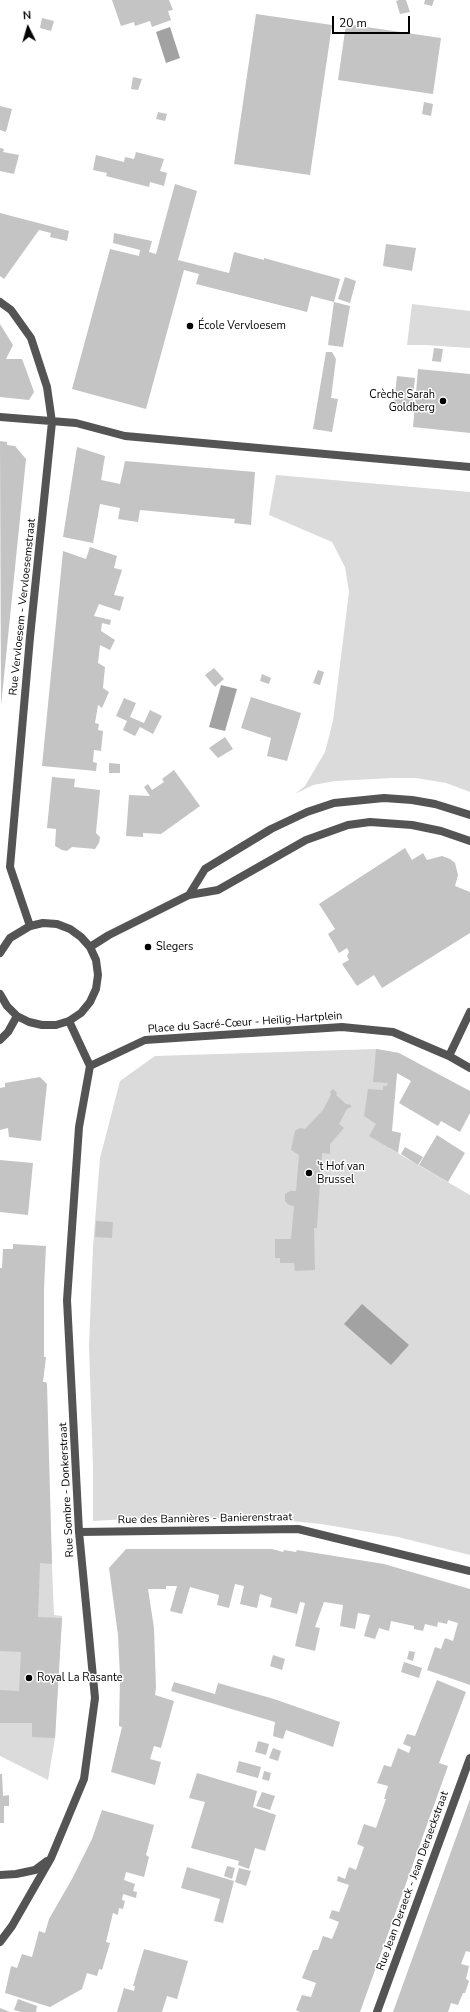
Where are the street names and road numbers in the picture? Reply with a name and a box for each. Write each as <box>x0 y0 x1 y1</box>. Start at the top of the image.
street label: Rue Vervloesem - Vervloesemstraat <box>7 518 39 696</box>
street label: Place du Sacré-Cœur - Heilig-Hartplein <box>147 1010 343 1036</box>
street label: Rue Sombre - Donkerstraat <box>57 1422 77 1558</box>
street label: Rue des Bannières - Banierenstraat <box>118 1511 292 1527</box>
street label: Rue Jean Deraeck - Jean Deraeckstraat <box>374 1790 452 1972</box>

